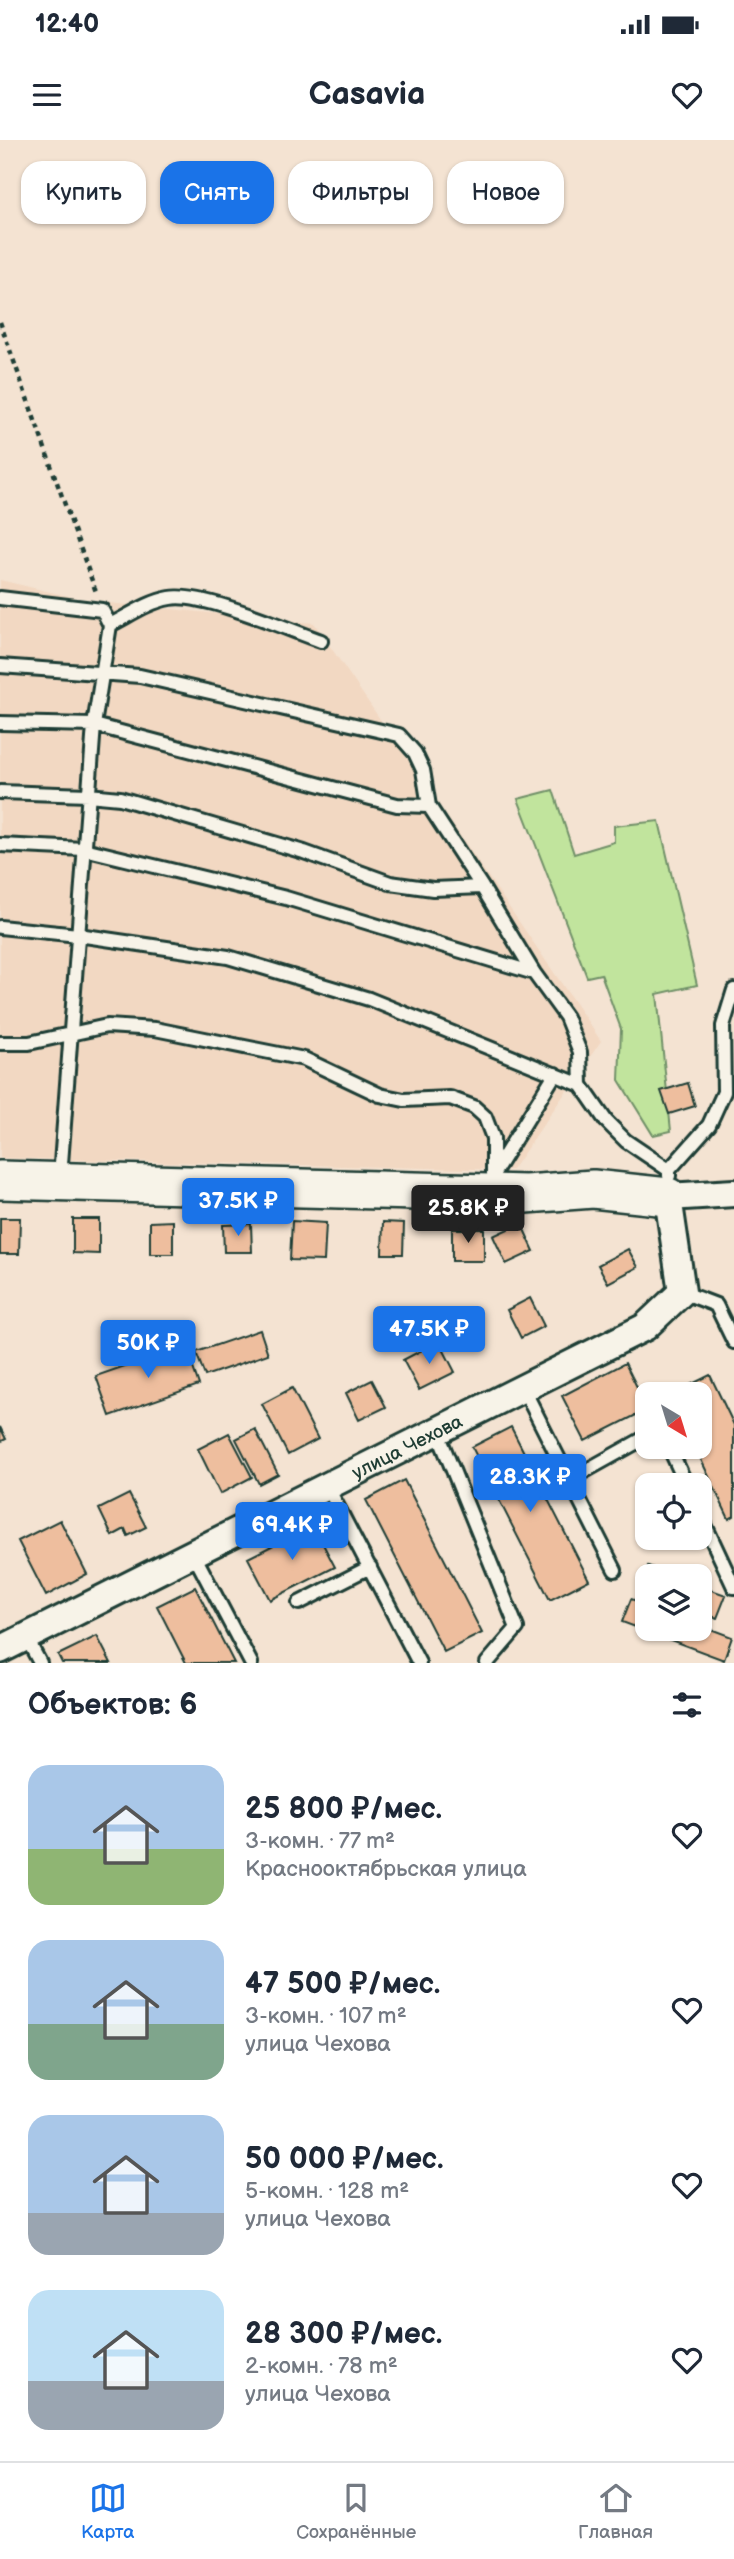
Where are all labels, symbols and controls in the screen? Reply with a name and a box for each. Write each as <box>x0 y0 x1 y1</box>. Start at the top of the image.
text: 12:40 <box>35 9 99 40</box>
text: Casavia <box>309 75 425 114</box>
icon: menu <box>28 76 66 114</box>
icon: heart <box>668 76 706 114</box>
chip: Купить <box>21 161 146 224</box>
chip: Снять <box>160 161 274 224</box>
chip: Фильтры <box>288 161 433 224</box>
chip: Новое <box>447 161 564 224</box>
pin: 37.5K ₽ <box>173 1178 303 1238</box>
pin: 25.8K ₽ <box>403 1186 533 1245</box>
text: 37.5K ₽ <box>198 1187 278 1215</box>
text: 25.8K ₽ <box>427 1194 509 1222</box>
pin: 47.5K ₽ <box>364 1306 494 1366</box>
text: 47.5K ₽ <box>389 1315 469 1343</box>
pin: 50K ₽ <box>99 1320 197 1380</box>
text: 50K ₽ <box>117 1329 179 1357</box>
north arrow <box>635 1382 712 1460</box>
map controls <box>635 1382 712 1641</box>
street label: улица Чехова <box>348 1410 467 1485</box>
pin: 28.3K ₽ <box>465 1454 595 1514</box>
text: 28.3K ₽ <box>489 1463 571 1491</box>
button: locate <box>635 1473 712 1550</box>
pin: 69.4K ₽ <box>227 1502 357 1562</box>
text: 69.4K ₽ <box>251 1511 333 1539</box>
button: layers <box>635 1564 712 1641</box>
icon: filters <box>668 1686 706 1724</box>
text: Объектов: 6 <box>28 1687 197 1723</box>
text: 25 800 ₽/мес. <box>245 1791 442 1827</box>
icon: home <box>84 1793 168 1877</box>
icon: heart <box>668 1816 706 1854</box>
text: 3-комн. · 77 m² <box>245 1827 395 1855</box>
text: Краснооктябрьская улица <box>245 1855 527 1883</box>
text: 47 500 ₽/мес. <box>245 1966 440 2002</box>
icon: home <box>84 1968 168 2052</box>
icon: heart <box>668 1991 706 2029</box>
text: 3-комн. · 107 m² <box>245 2002 407 2030</box>
text: улица Чехова <box>245 2030 391 2058</box>
text: 50 000 ₽/мес. <box>245 2141 444 2177</box>
icon: home <box>84 2143 168 2227</box>
icon: heart <box>668 2166 706 2204</box>
text: 5-комн. · 128 m² <box>245 2177 409 2205</box>
text: улица Чехова <box>245 2205 391 2233</box>
text: 28 300 ₽/мес. <box>245 2316 442 2352</box>
icon: home <box>84 2318 168 2402</box>
icon: heart <box>668 2341 706 2379</box>
text: 2-комн. · 78 m² <box>245 2352 398 2380</box>
text: улица Чехова <box>245 2380 391 2408</box>
tab: Карта <box>81 2479 134 2544</box>
tab: Сохранённые <box>296 2479 416 2544</box>
tab: Главная <box>578 2479 653 2544</box>

